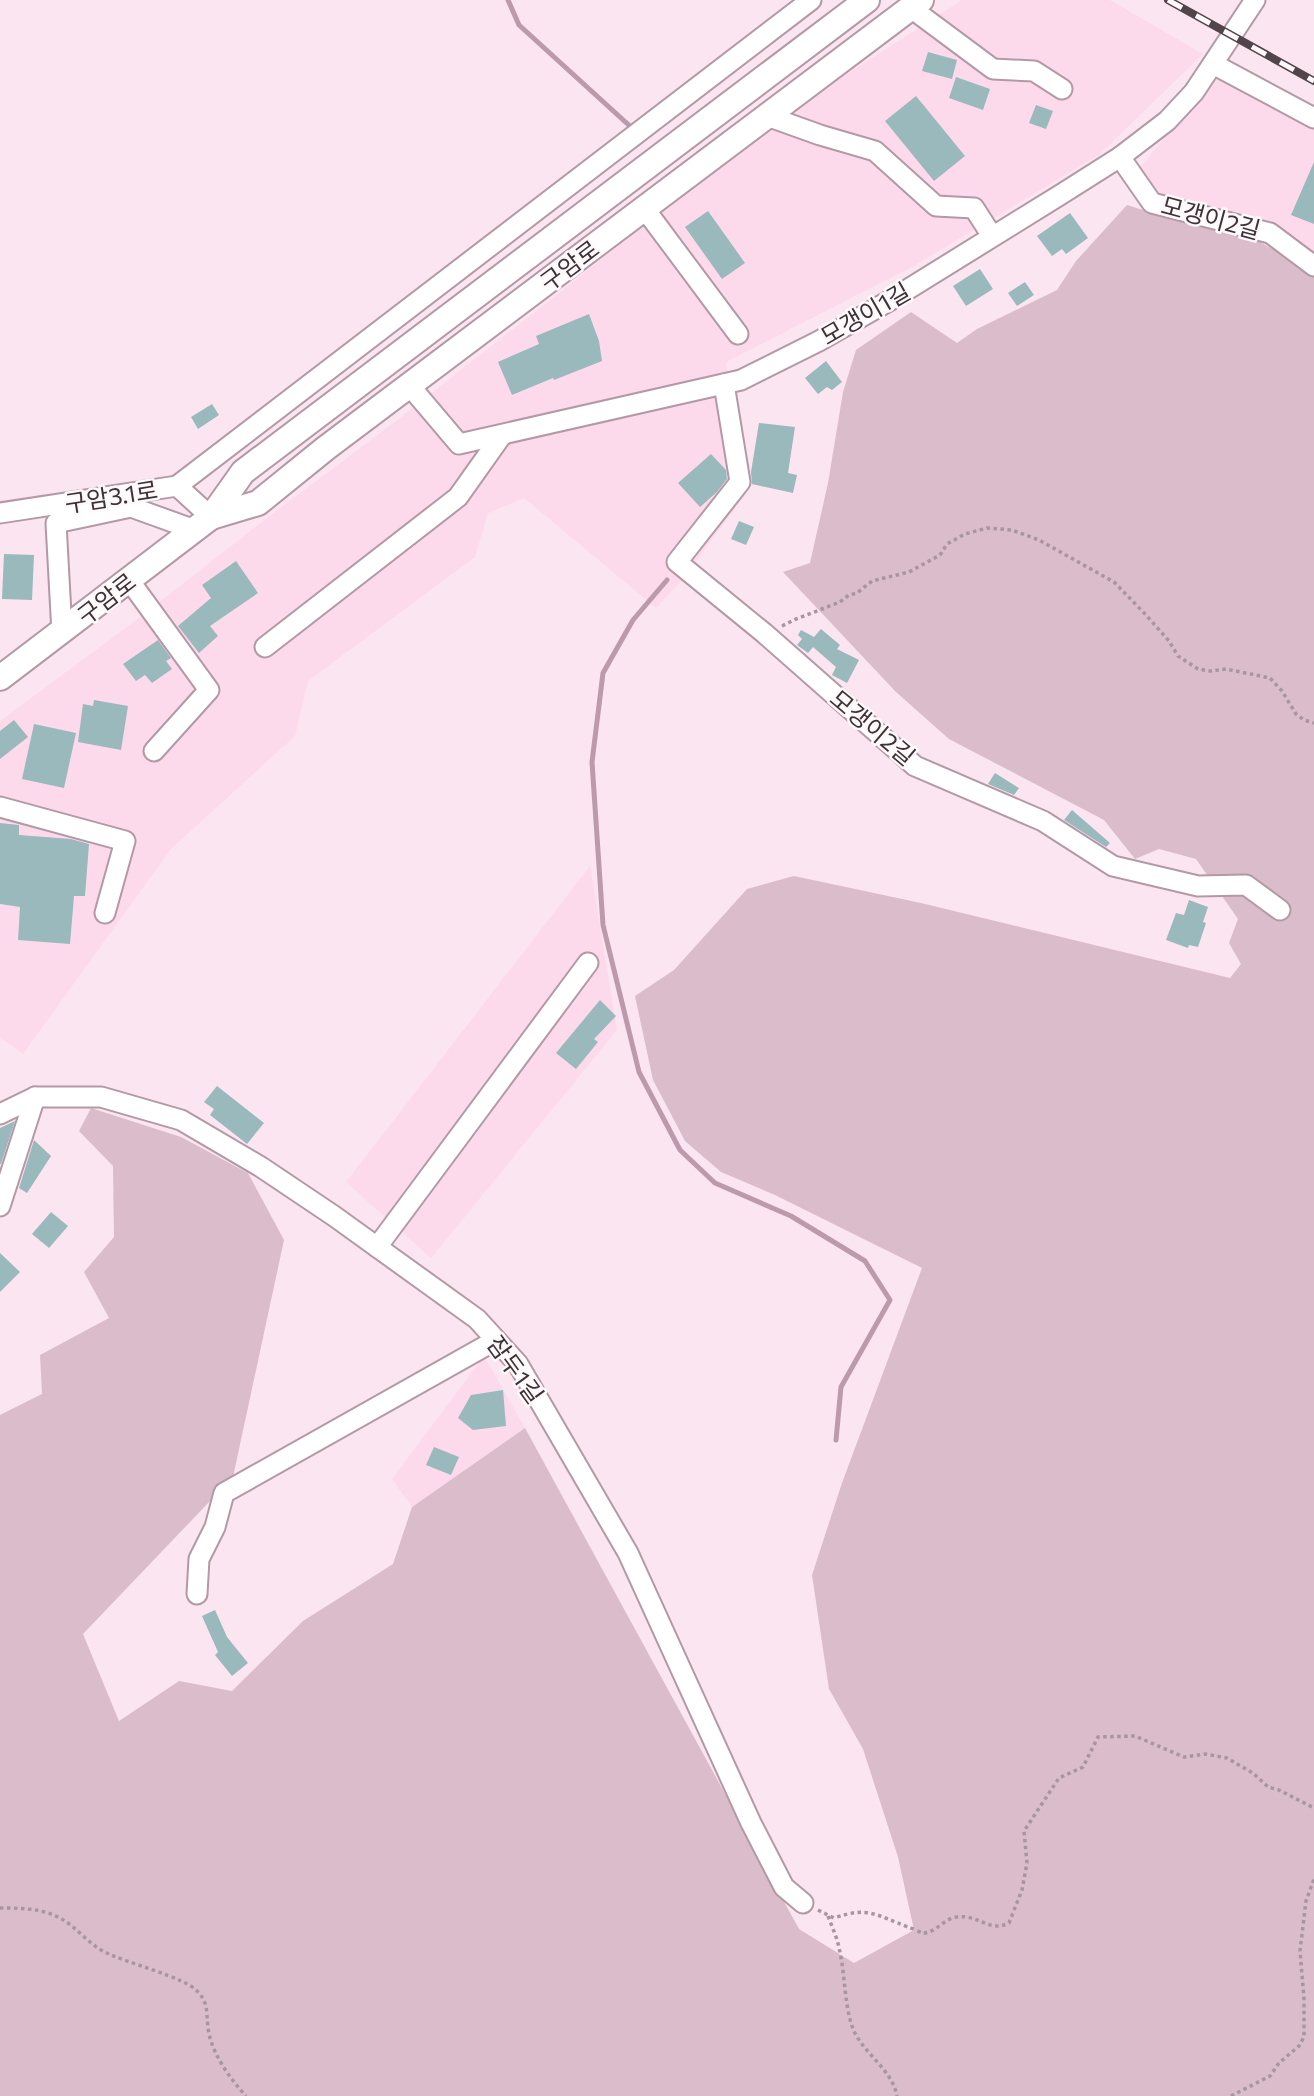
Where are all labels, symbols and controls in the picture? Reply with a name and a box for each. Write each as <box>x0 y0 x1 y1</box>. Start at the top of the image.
street label: 모갱이2길 <box>1158 190 1264 244</box>
street label: 구암로 <box>534 233 604 297</box>
street label: 모갱이1길 <box>815 276 915 350</box>
street label: 구암3.1로 <box>63 474 159 518</box>
street label: 구암로 <box>71 566 141 630</box>
street label: 모갱이2길 <box>825 683 921 771</box>
street label: 잠두1길 <box>482 1330 550 1408</box>

